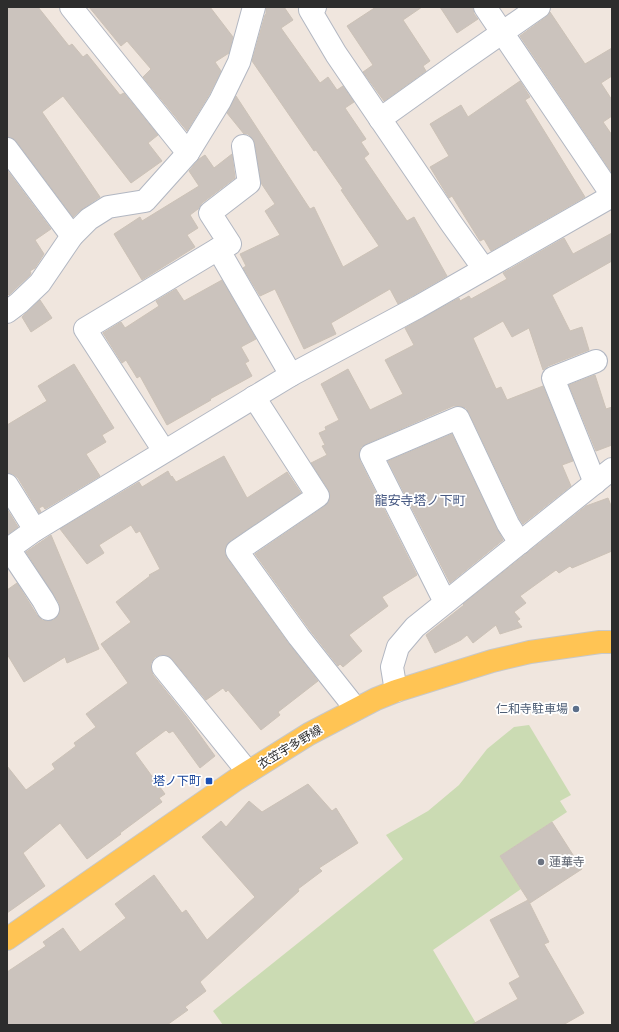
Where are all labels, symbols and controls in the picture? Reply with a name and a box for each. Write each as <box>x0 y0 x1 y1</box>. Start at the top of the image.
district label: 龍安寺塔ノ下町 <box>374 493 466 508</box>
place label: 仁和寺駐車場 <box>496 702 568 716</box>
marker: 仁和寺駐車場 <box>571 704 581 714</box>
street label: 衣笠宇多野線 <box>256 722 324 772</box>
place label: 塔ノ下町 <box>153 774 201 788</box>
marker: 塔ノ下町 <box>204 776 214 786</box>
place label: 蓮華寺 <box>549 855 585 869</box>
marker: 蓮華寺 <box>536 857 546 867</box>

